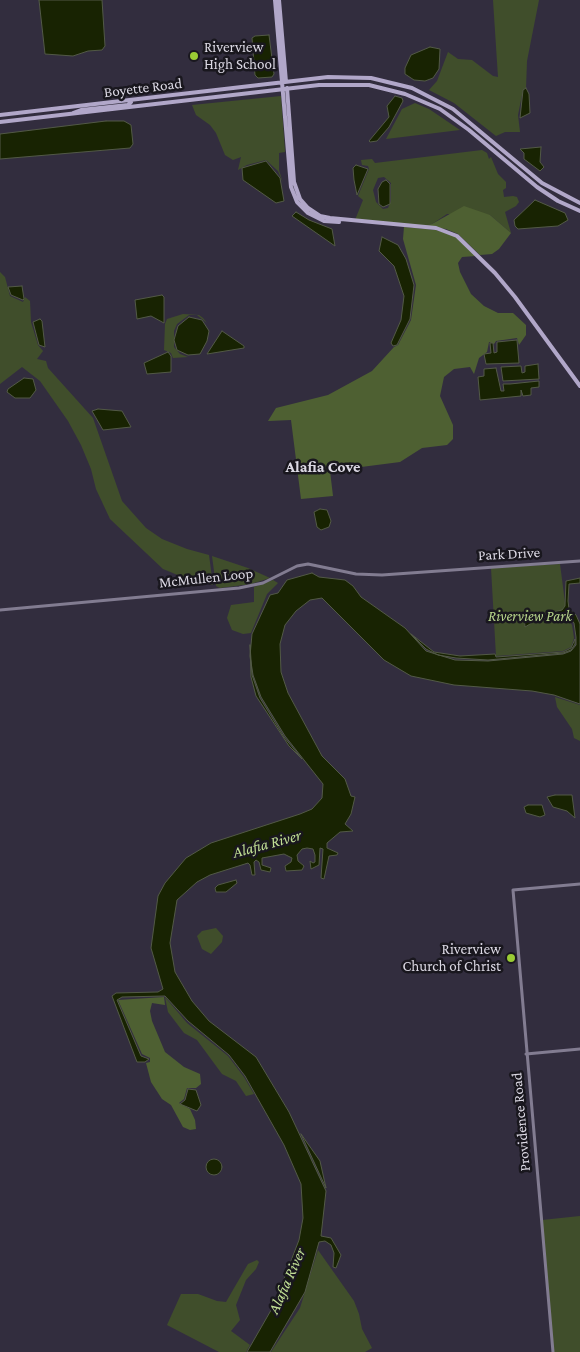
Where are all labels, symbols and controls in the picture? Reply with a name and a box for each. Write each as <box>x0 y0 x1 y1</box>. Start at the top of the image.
place label: Riverview High School <box>204 38 276 73</box>
marker: Riverview High School <box>188 50 200 62</box>
street label: Boyette Road <box>103 74 183 102</box>
district label: Alafia Cove <box>285 457 361 477</box>
street label: Park Drive <box>478 543 540 565</box>
street label: McMullen Loop <box>158 564 254 592</box>
park label: Riverview Park <box>488 607 572 625</box>
water label: Alafia River <box>231 826 303 862</box>
place label: Riverview Church of Christ <box>402 940 501 975</box>
marker: Riverview Church of Christ <box>505 952 517 964</box>
street label: Providence Road <box>508 1072 534 1172</box>
water label: Alafia River <box>264 1245 310 1317</box>

